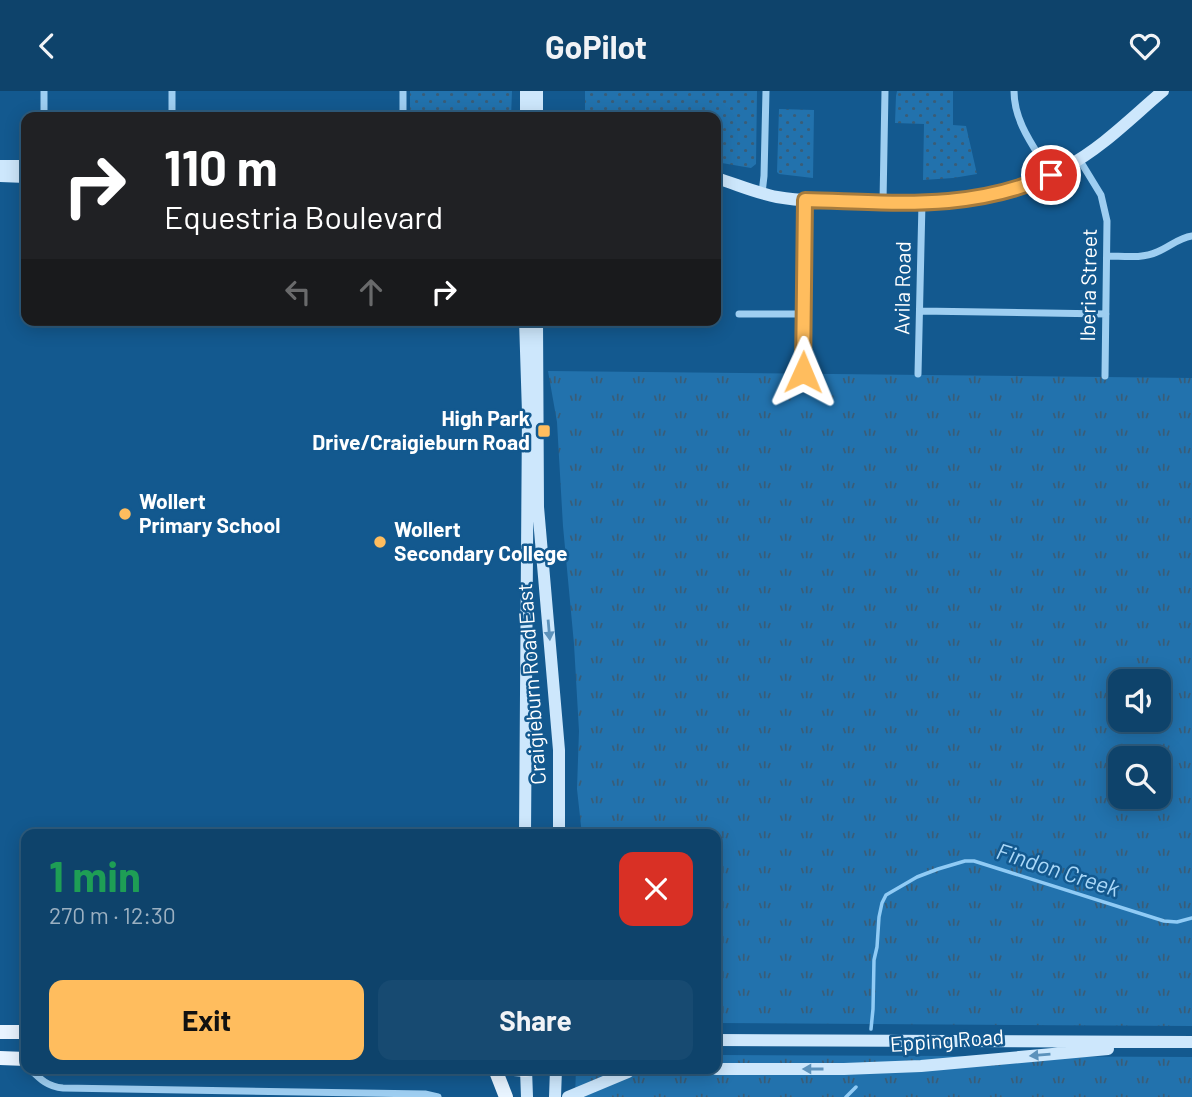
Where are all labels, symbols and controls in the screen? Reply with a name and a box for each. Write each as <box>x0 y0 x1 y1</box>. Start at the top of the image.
icon: back <box>28 27 66 65</box>
text: GoPilot <box>545 27 647 65</box>
icon: heart <box>1126 27 1164 65</box>
text: 110 m <box>164 137 278 196</box>
icon: right <box>49 140 140 231</box>
pin <box>1021 145 1081 205</box>
icon: arrive <box>1032 156 1070 194</box>
text: Equestria Boulevard <box>164 197 443 235</box>
street label: Iberia Street <box>1074 228 1101 342</box>
street label: Avila Road <box>888 241 915 335</box>
icon: left <box>279 273 317 311</box>
icon: ahead <box>352 273 390 311</box>
icon: right <box>425 273 463 311</box>
position arrow <box>766 335 840 409</box>
place label: High Park Drive/Craigieburn Road <box>312 405 530 454</box>
marker: High Park Drive/Craigieburn Road <box>536 423 552 439</box>
place label: Wollert Primary School <box>139 488 280 537</box>
marker: Wollert Primary School <box>117 506 133 522</box>
place label: Wollert Secondary College <box>394 516 568 565</box>
marker: Wollert Secondary College <box>372 534 388 550</box>
street label: Craigieburn Road East <box>511 583 550 786</box>
one-way arrow <box>544 619 555 641</box>
map controls <box>1108 669 1171 809</box>
button: sound <box>1108 669 1171 732</box>
button: search <box>1108 746 1171 809</box>
water label: Findon Creek <box>993 836 1123 902</box>
text: 1 min <box>49 850 141 900</box>
button: close <box>619 852 693 926</box>
text: 270 m · 12:30 <box>49 901 176 929</box>
button: Exit <box>49 980 364 1060</box>
button: Share <box>378 980 693 1060</box>
street label: Epping Road <box>889 1023 1005 1056</box>
one-way arrow <box>1029 1050 1051 1061</box>
one-way arrow <box>802 1063 824 1075</box>

